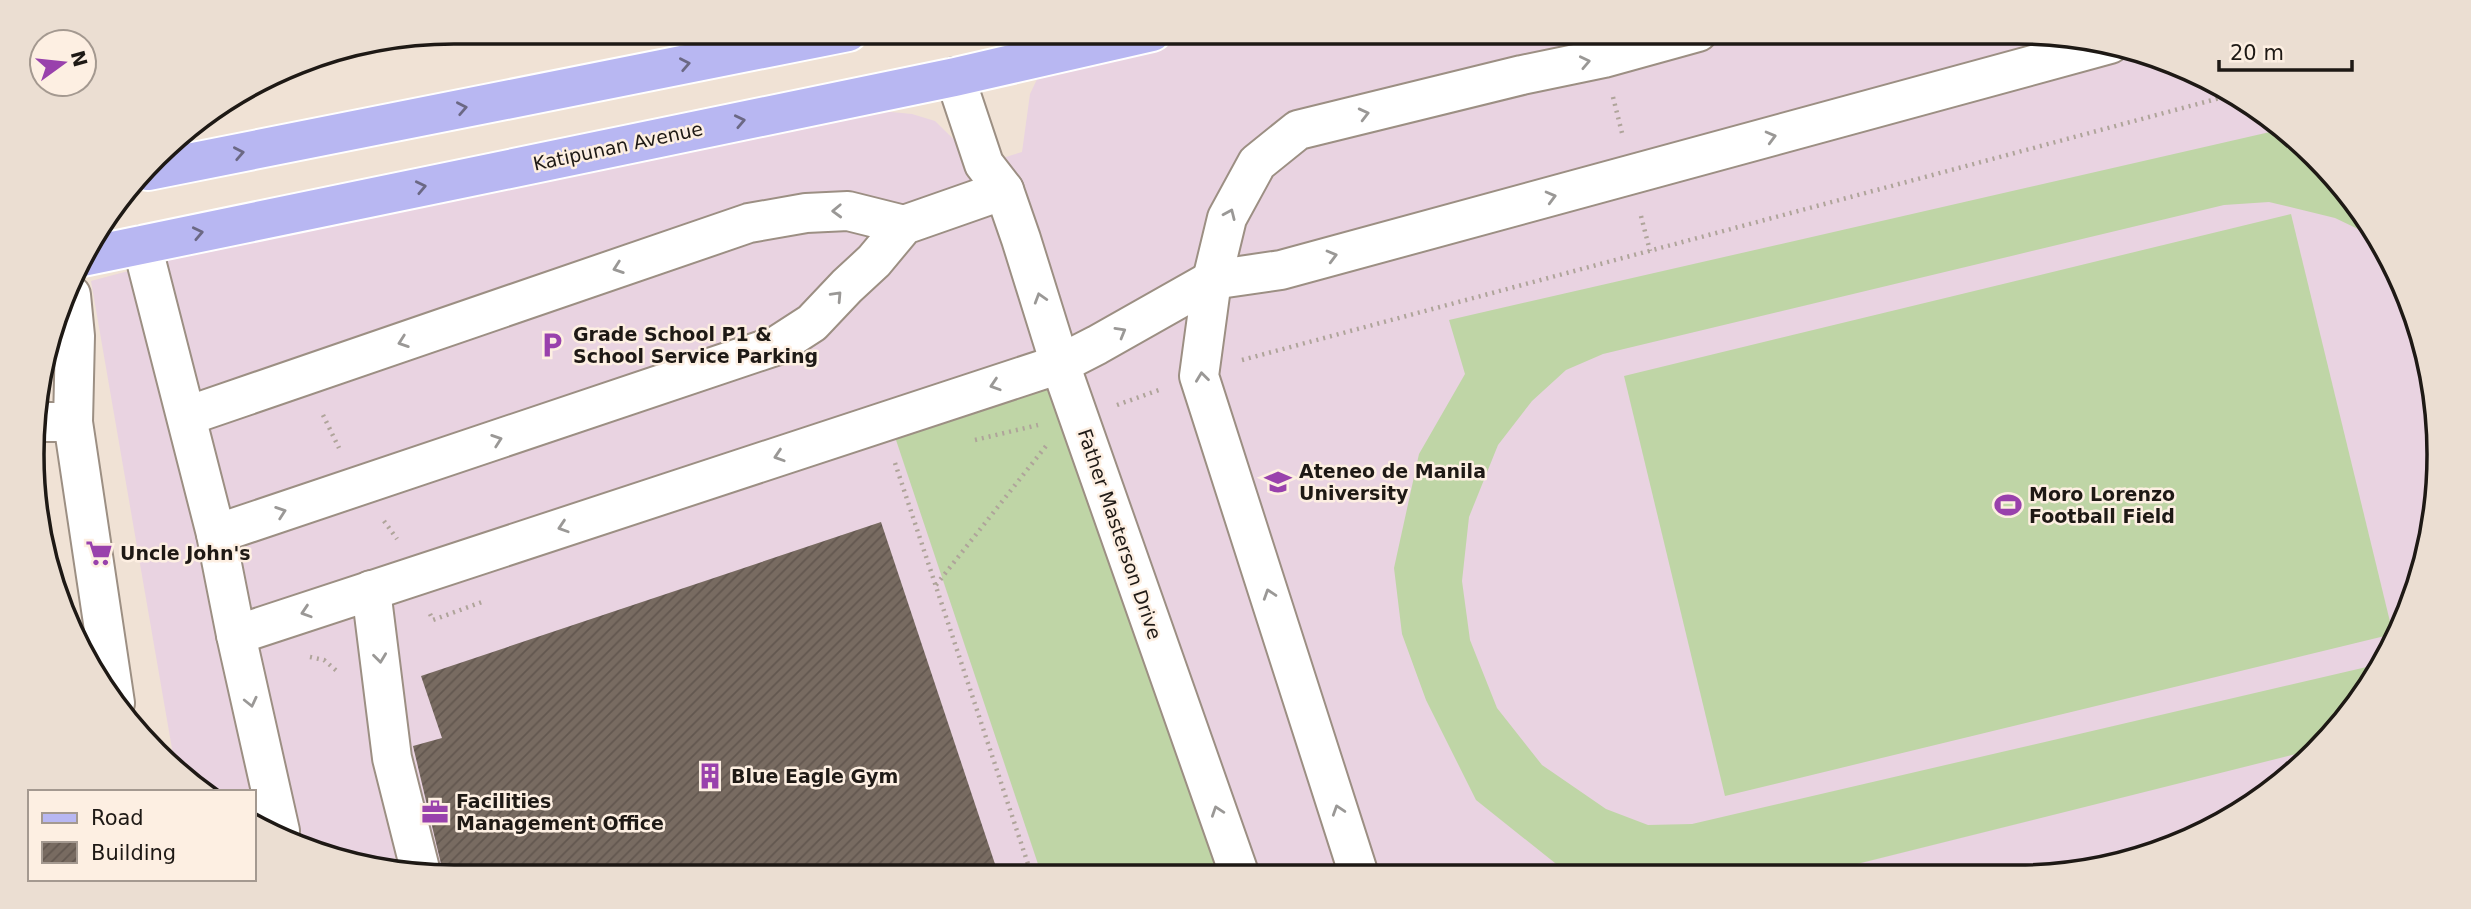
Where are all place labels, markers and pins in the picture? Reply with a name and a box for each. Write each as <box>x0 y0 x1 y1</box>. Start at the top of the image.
place label: Grade School P1 & School Service Parking <box>573 323 818 367</box>
parking icon: Grade School P1 & School Service Parking <box>537 330 567 360</box>
place label: Ateneo de Manila University <box>1299 460 1486 504</box>
school or university icon: Ateneo de Manila University <box>1263 467 1293 497</box>
place label: Moro Lorenzo Football Field <box>2029 483 2175 527</box>
sports icon: Moro Lorenzo Football Field <box>1993 490 2023 520</box>
supermarket icon: Uncle John's <box>84 538 114 568</box>
place label: Uncle John's <box>120 542 251 564</box>
building icon: Blue Eagle Gym <box>695 761 725 791</box>
place label: Blue Eagle Gym <box>731 765 898 787</box>
place label: Facilities Management Office <box>456 790 664 834</box>
office icon: Facilities Management Office <box>420 797 450 827</box>

